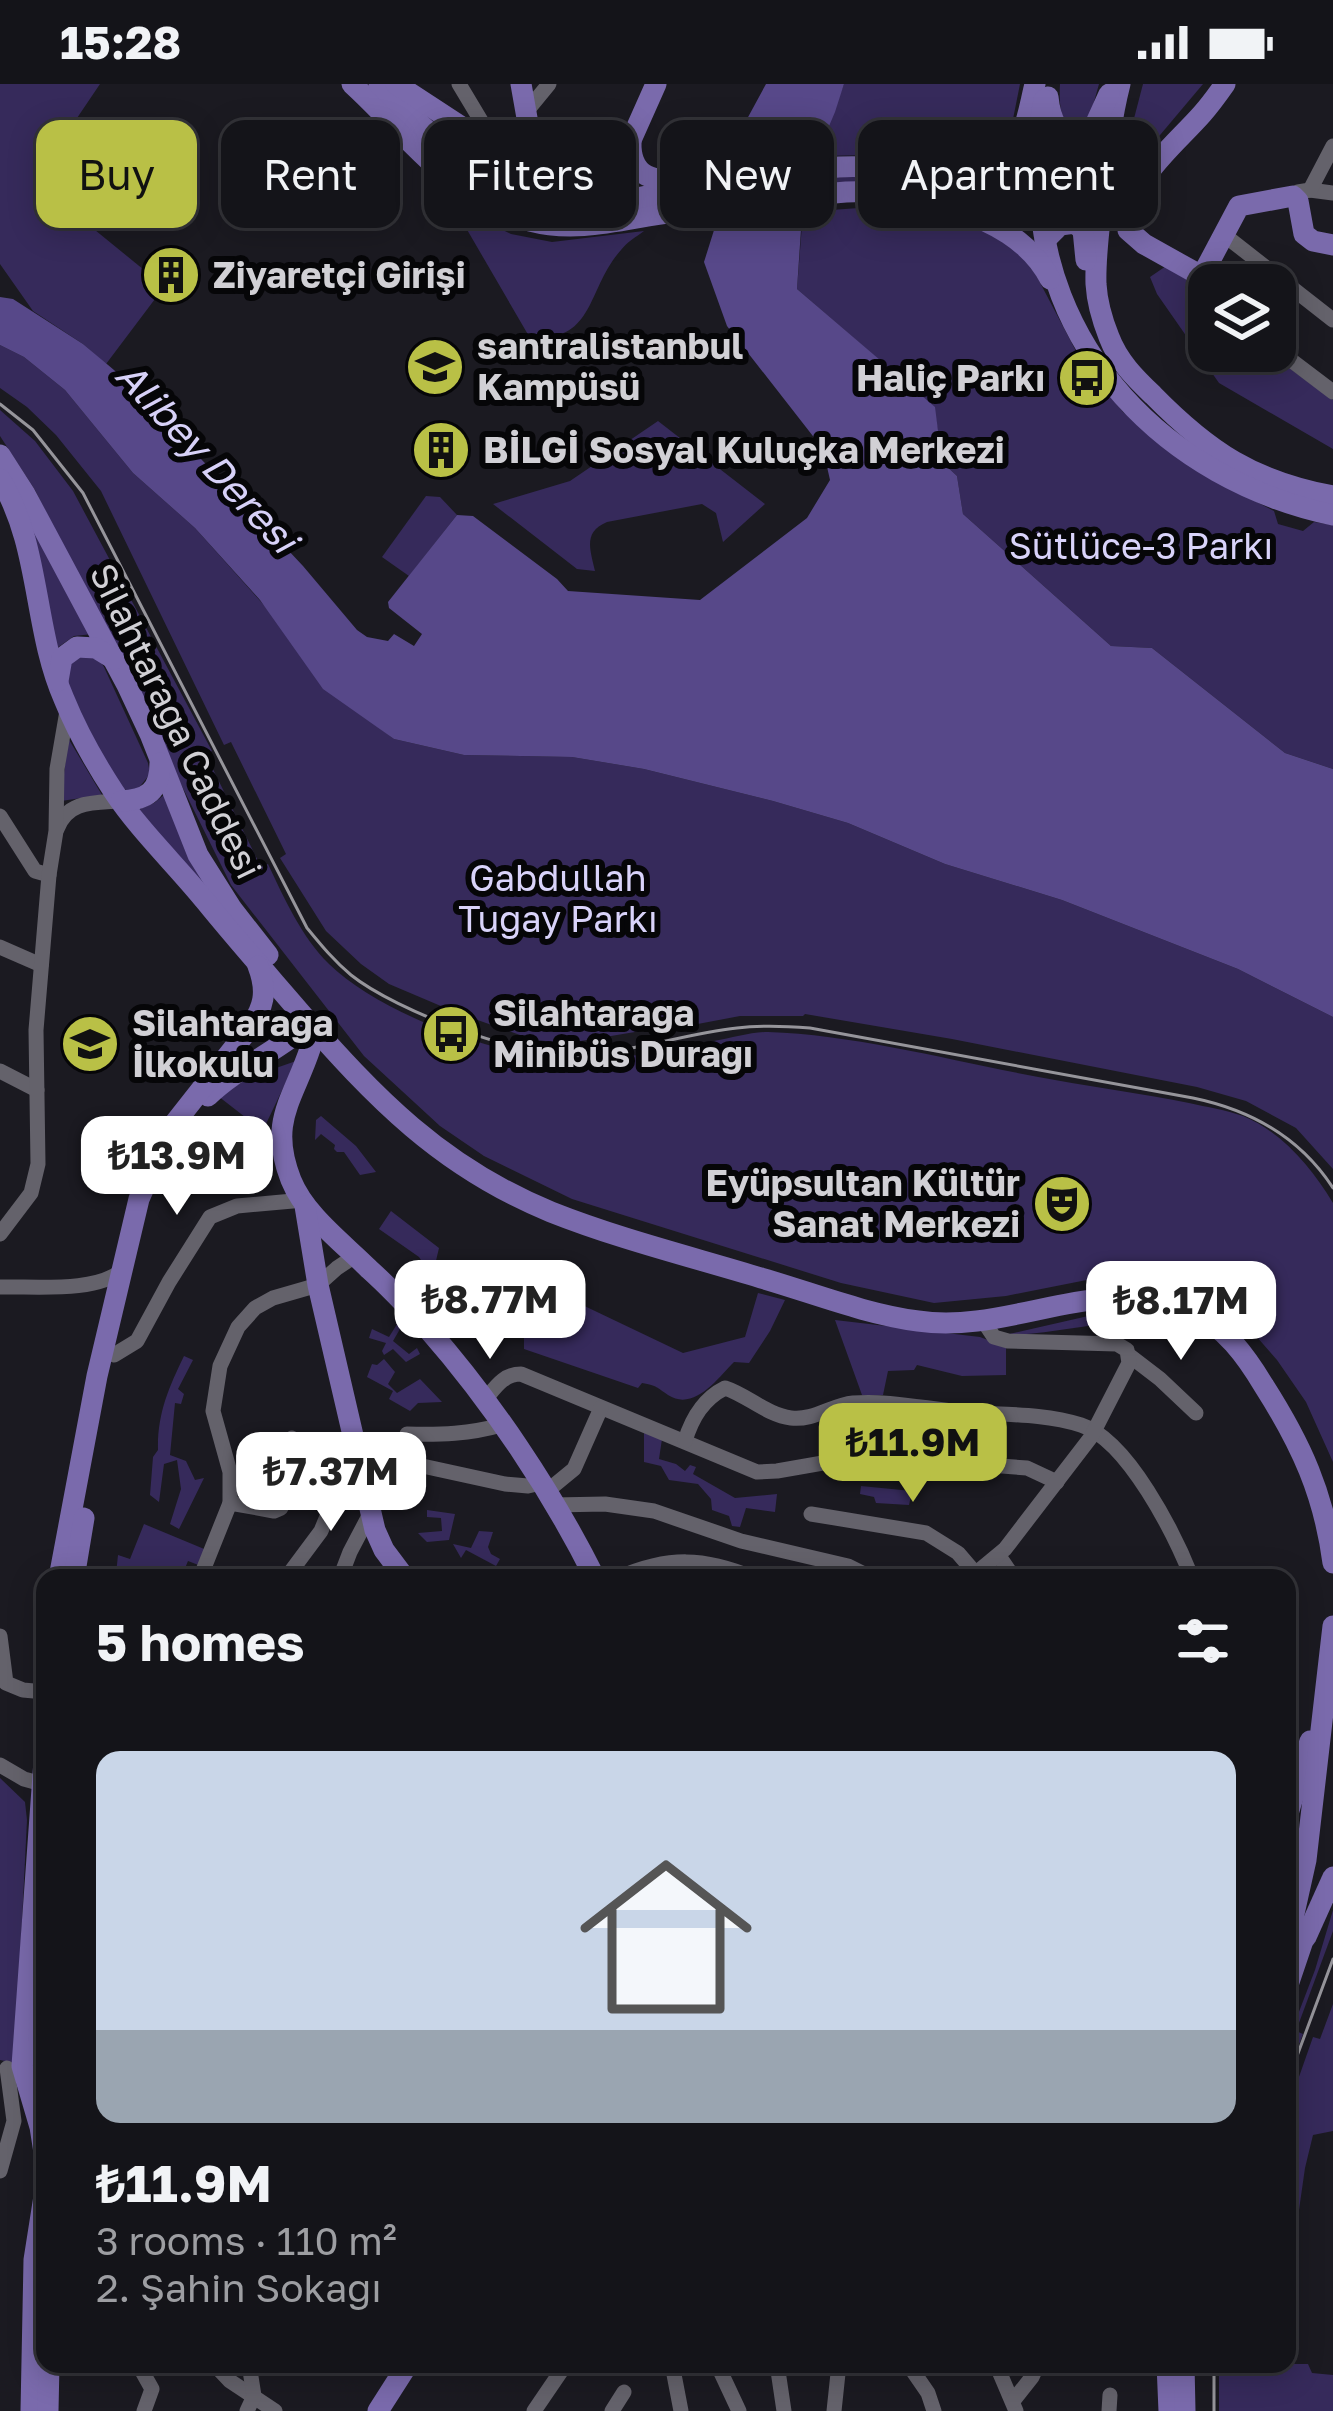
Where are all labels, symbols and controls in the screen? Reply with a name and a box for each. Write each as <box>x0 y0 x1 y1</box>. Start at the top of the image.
text: 15:28 <box>60 15 181 69</box>
chip: Buy <box>36 120 197 228</box>
chip: Rent <box>221 120 400 228</box>
chip: Filters <box>424 120 636 228</box>
chip: New <box>660 120 834 228</box>
chip: Apartment <box>858 120 1158 228</box>
building icon: Ziyaretçi Girişi <box>140 244 202 306</box>
place label: Ziyaretçi Girişi <box>213 253 466 296</box>
map controls <box>1188 264 1296 372</box>
button: layers <box>1188 264 1296 372</box>
place label: santralistanbul Kampüsü <box>477 324 743 408</box>
school or university icon: santralistanbul Kampüsü <box>404 336 466 398</box>
bus stop icon: Haliç Parkı <box>1056 347 1118 409</box>
water label: Alibey Deresi <box>107 351 311 565</box>
place label: Haliç Parkı <box>856 356 1045 399</box>
building icon: BİLGİ Sosyal Kuluçka Merkezi <box>410 419 472 481</box>
place label: BİLGİ Sosyal Kuluçka Merkezi <box>483 428 1005 471</box>
park label: Sütlüce-3 Parkı <box>1009 524 1273 567</box>
street label: Silahtarağa Caddesi <box>81 556 271 885</box>
park label: Gabdullah Tugay Parkı <box>458 856 658 940</box>
place label: Silahtarağa Minibüs Durağı <box>493 991 753 1075</box>
place label: Silahtarağa İlkokulu <box>132 1001 333 1085</box>
bus stop icon: Silahtarağa Minibüs Durağı <box>420 1003 482 1065</box>
school or university icon: Silahtarağa İlkokulu <box>59 1013 121 1075</box>
pin: ₺13.9M <box>79 1116 275 1218</box>
text: ₺13.9M <box>108 1131 246 1178</box>
place label: Eyüpsultan Kültür Sanat Merkezi <box>706 1161 1020 1245</box>
theatre icon: Eyüpsultan Kültür Sanat Merkezi <box>1031 1173 1093 1235</box>
pin: ₺8.77M <box>392 1260 588 1362</box>
pin: ₺8.17M <box>1083 1261 1279 1363</box>
text: ₺8.77M <box>422 1275 558 1322</box>
text: ₺8.17M <box>1113 1276 1249 1323</box>
pin: ₺11.9M <box>815 1403 1011 1505</box>
text: ₺11.9M <box>846 1418 980 1465</box>
pin: ₺7.37M <box>233 1432 429 1534</box>
text: ₺7.37M <box>263 1447 399 1494</box>
icon: filters <box>1170 1608 1236 1674</box>
text: 5 homes <box>96 1611 305 1672</box>
icon: home <box>558 1829 774 2045</box>
text: ₺11.9M <box>96 2152 272 2213</box>
text: 3 rooms · 110 m² <box>96 2217 397 2264</box>
text: 2. Şahin Sokağı <box>96 2264 382 2311</box>

